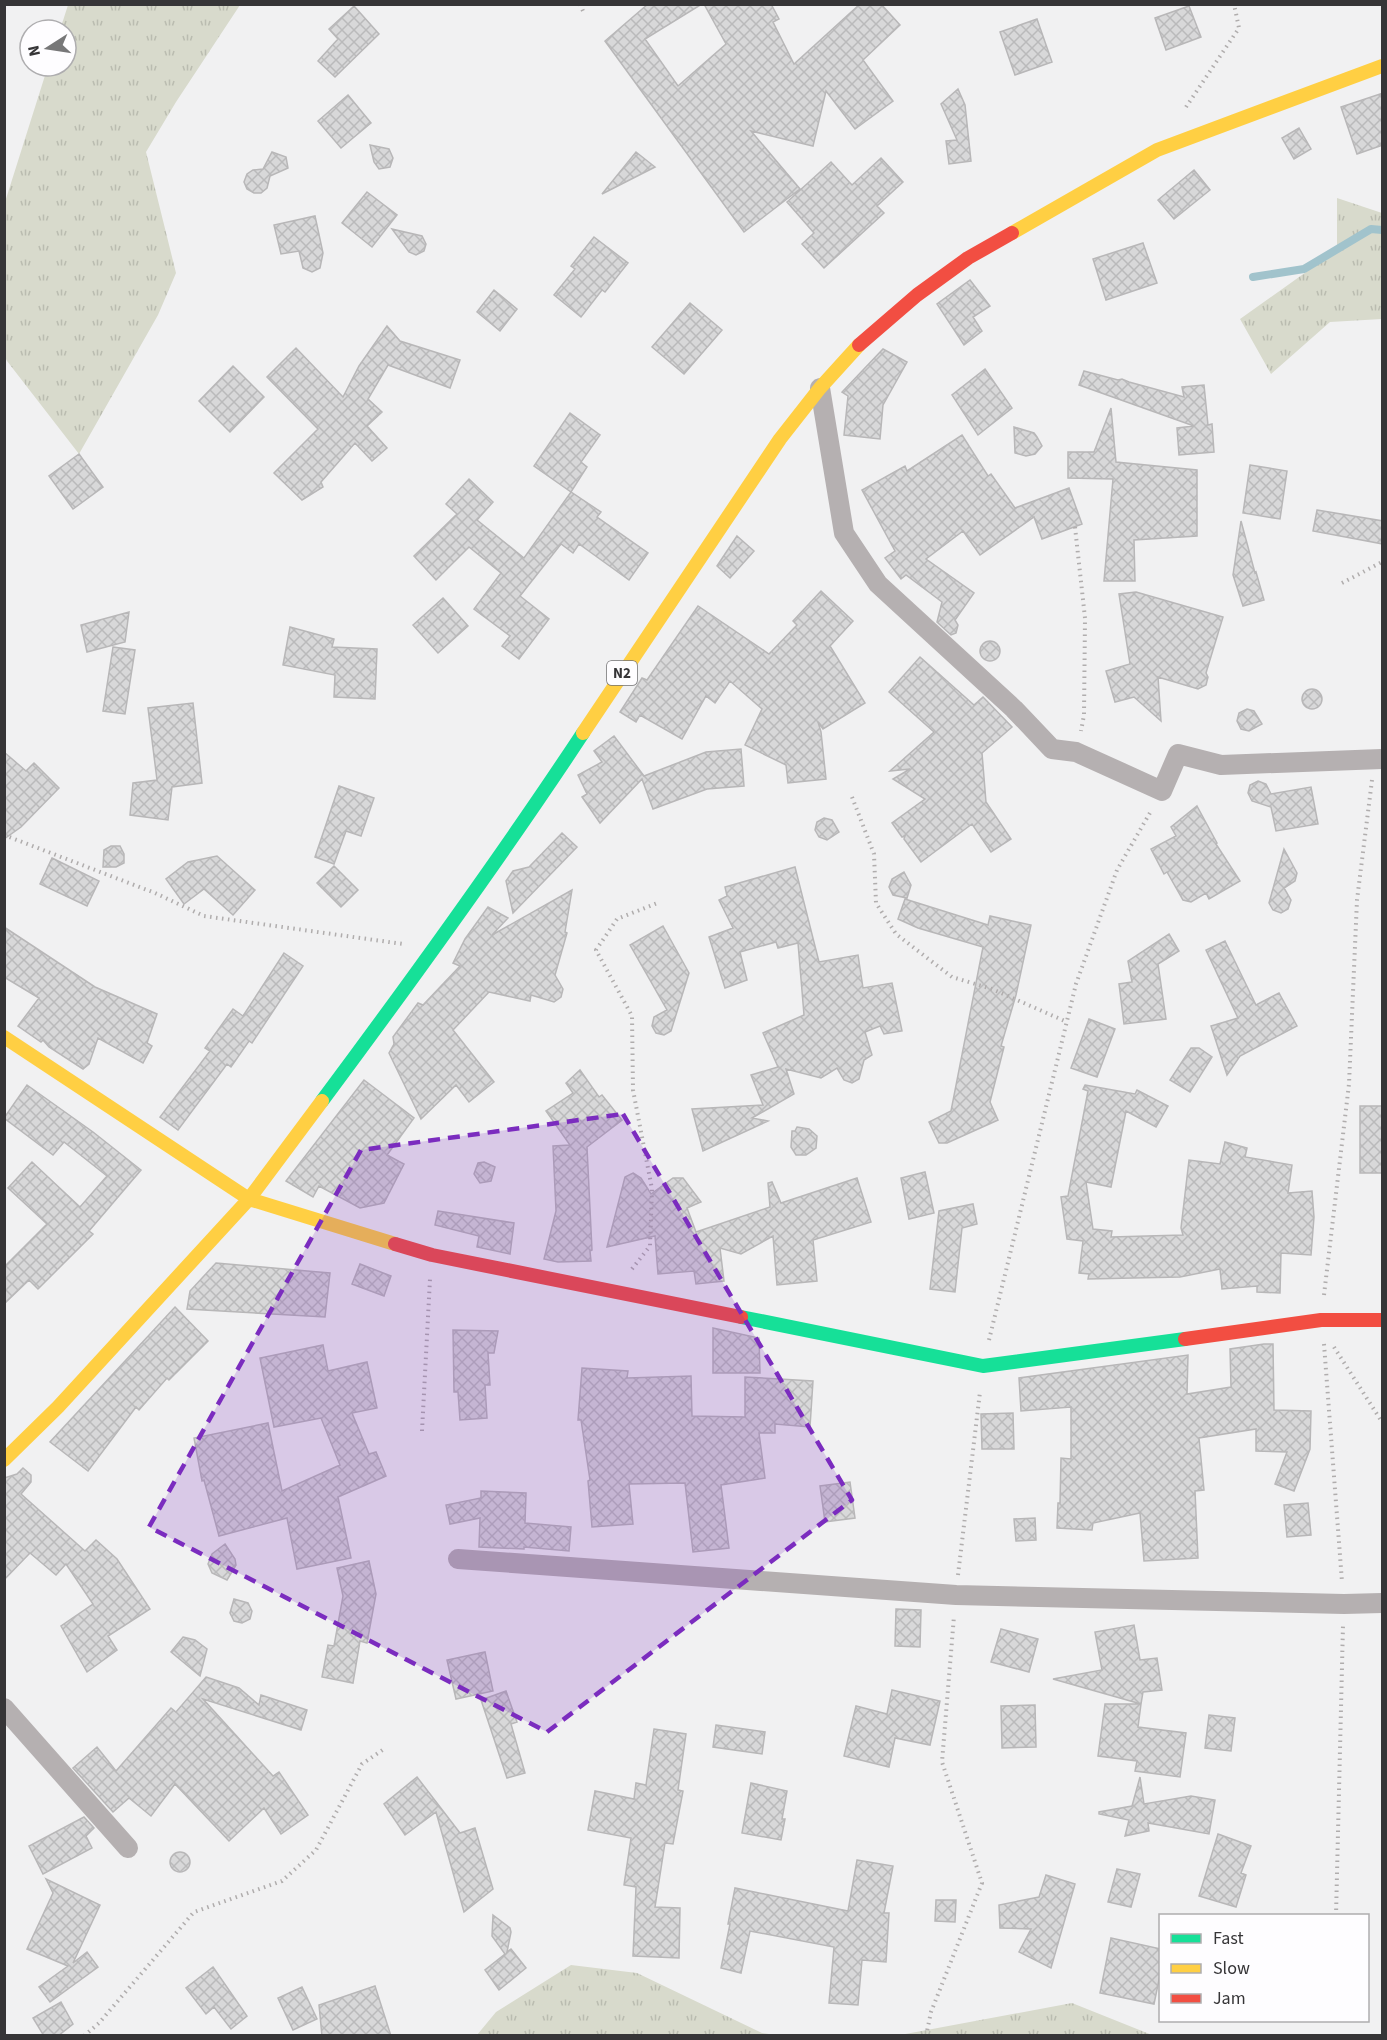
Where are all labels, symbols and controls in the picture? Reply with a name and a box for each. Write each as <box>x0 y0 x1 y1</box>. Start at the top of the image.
north arrow <box>18 18 78 78</box>
text: N <box>22 43 46 58</box>
road number: N2 <box>607 661 637 685</box>
legend <box>1159 1914 1369 2022</box>
text: Fast <box>1213 1926 1244 1951</box>
text: Slow <box>1213 1956 1250 1981</box>
text: Jam <box>1213 1986 1246 2011</box>

